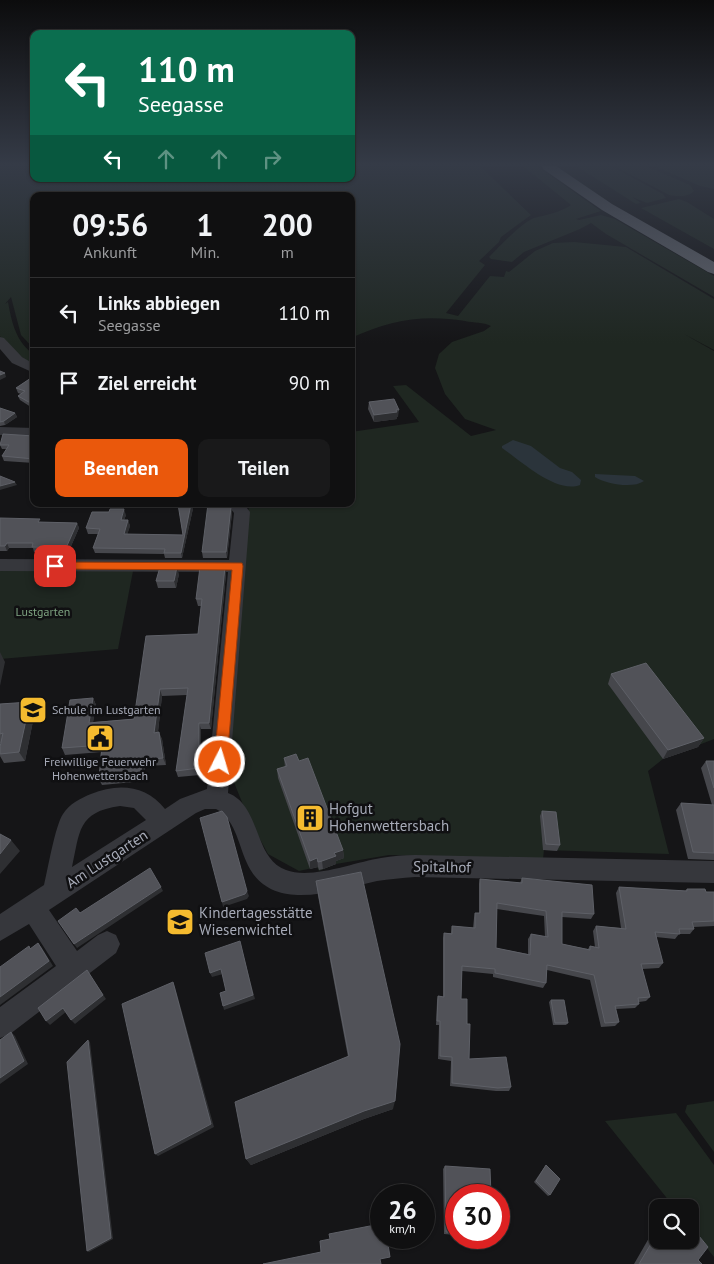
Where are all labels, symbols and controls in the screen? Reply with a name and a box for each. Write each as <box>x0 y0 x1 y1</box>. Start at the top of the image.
text: 110 m <box>138 46 235 92</box>
icon: left <box>55 50 120 115</box>
text: Seegasse <box>138 90 224 118</box>
icon: left <box>99 145 127 173</box>
icon: ahead <box>152 145 180 173</box>
icon: ahead <box>205 145 233 173</box>
icon: right <box>258 145 286 173</box>
text: 09:56 <box>72 205 148 244</box>
text: 1 <box>197 205 214 244</box>
text: 200 <box>262 205 313 244</box>
text: Ankunft <box>84 242 137 262</box>
text: Min. <box>190 242 220 262</box>
text: m <box>281 242 294 262</box>
text: Links abbiegen <box>98 291 220 315</box>
icon: left <box>55 299 83 327</box>
text: 110 m <box>278 301 330 325</box>
text: Seegasse <box>98 315 161 335</box>
icon: arrive <box>55 369 83 397</box>
text: Ziel erreicht <box>98 371 196 395</box>
text: 90 m <box>289 371 330 395</box>
button: Beenden <box>55 439 188 497</box>
button: Teilen <box>198 439 330 497</box>
pin <box>34 545 76 587</box>
icon: arrive <box>41 552 69 580</box>
park label: Lustgarten <box>16 604 70 619</box>
school or university icon: Schule im Lustgarten <box>18 695 48 725</box>
place label: Schule im Lustgarten <box>52 702 161 717</box>
public building icon: Freiwillige Feuerwehr Hohenwettersbach <box>85 723 115 753</box>
position arrow <box>193 735 245 787</box>
place label: Freiwillige Feuerwehr Hohenwettersbach <box>44 754 156 783</box>
place label: Hofgut Hohenwettersbach <box>329 799 449 835</box>
building icon: Hofgut Hohenwettersbach <box>295 803 325 833</box>
street label: Am Lustgarten <box>62 825 151 892</box>
street label: Spitalhof <box>413 856 472 877</box>
place label: Kindertagesstätte Wiesenwichtel <box>199 903 313 939</box>
school or university icon: Kindertagesstätte Wiesenwichtel <box>165 907 195 937</box>
speed limit sign: 30 <box>445 1184 510 1249</box>
text: 26 <box>388 1194 417 1226</box>
map controls <box>649 1199 699 1249</box>
button: search <box>649 1199 699 1249</box>
text: km/h <box>389 1221 416 1236</box>

